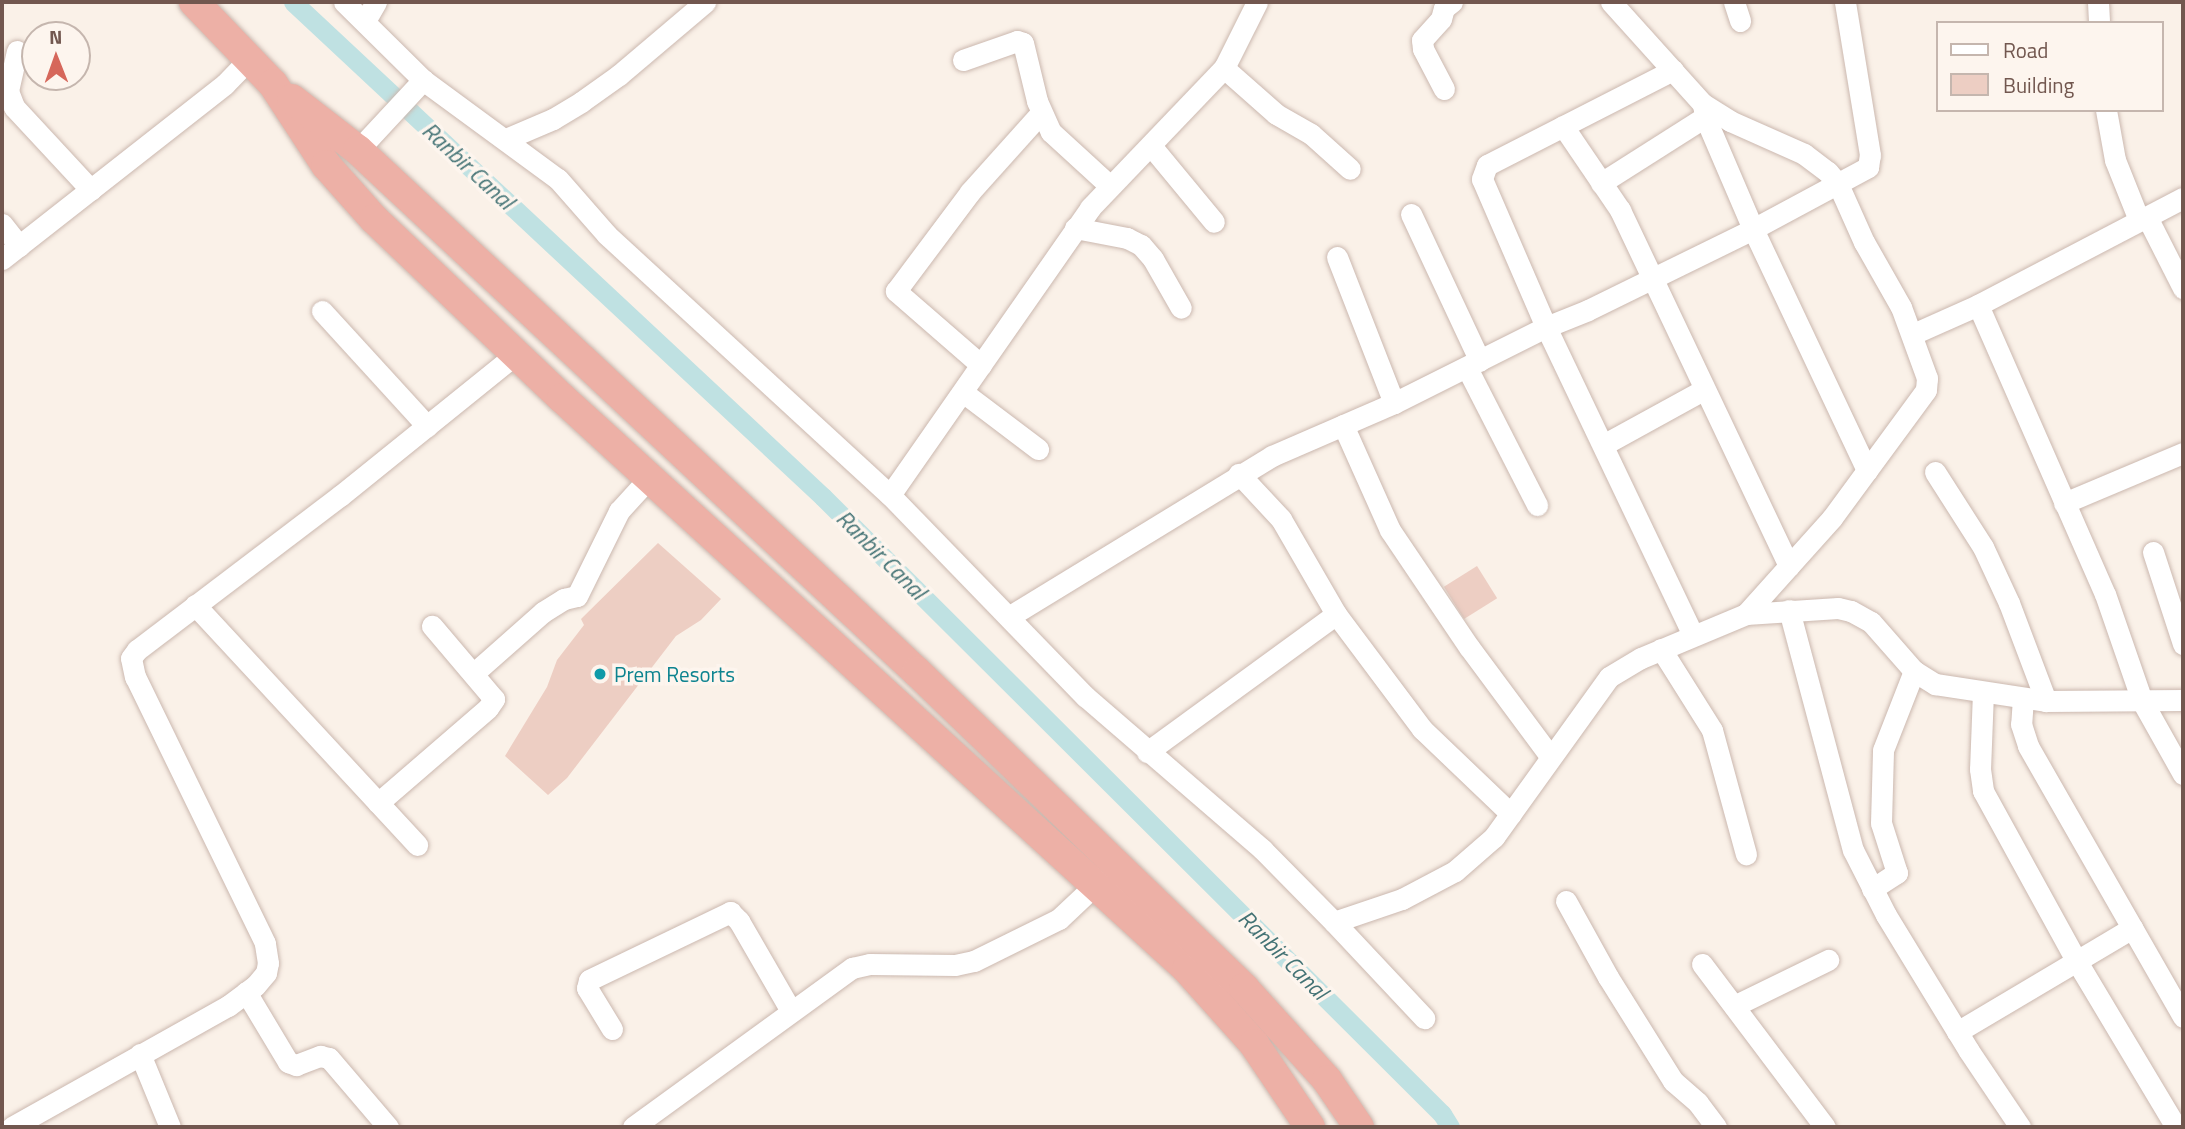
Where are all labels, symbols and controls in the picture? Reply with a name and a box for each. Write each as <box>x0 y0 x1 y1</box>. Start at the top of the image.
north arrow <box>21 21 91 91</box>
legend <box>1937 21 2164 112</box>
text: N <box>49 22 62 51</box>
text: Road <box>2003 34 2048 66</box>
text: Building <box>2003 69 2074 101</box>
water label: Ranbir Canal <box>416 117 520 215</box>
water label: Ranbir Canal <box>831 505 931 605</box>
place label: Prem Resorts <box>614 661 735 687</box>
marker: Prem Resorts <box>592 666 608 682</box>
water label: Ranbir Canal <box>1233 905 1333 1005</box>

